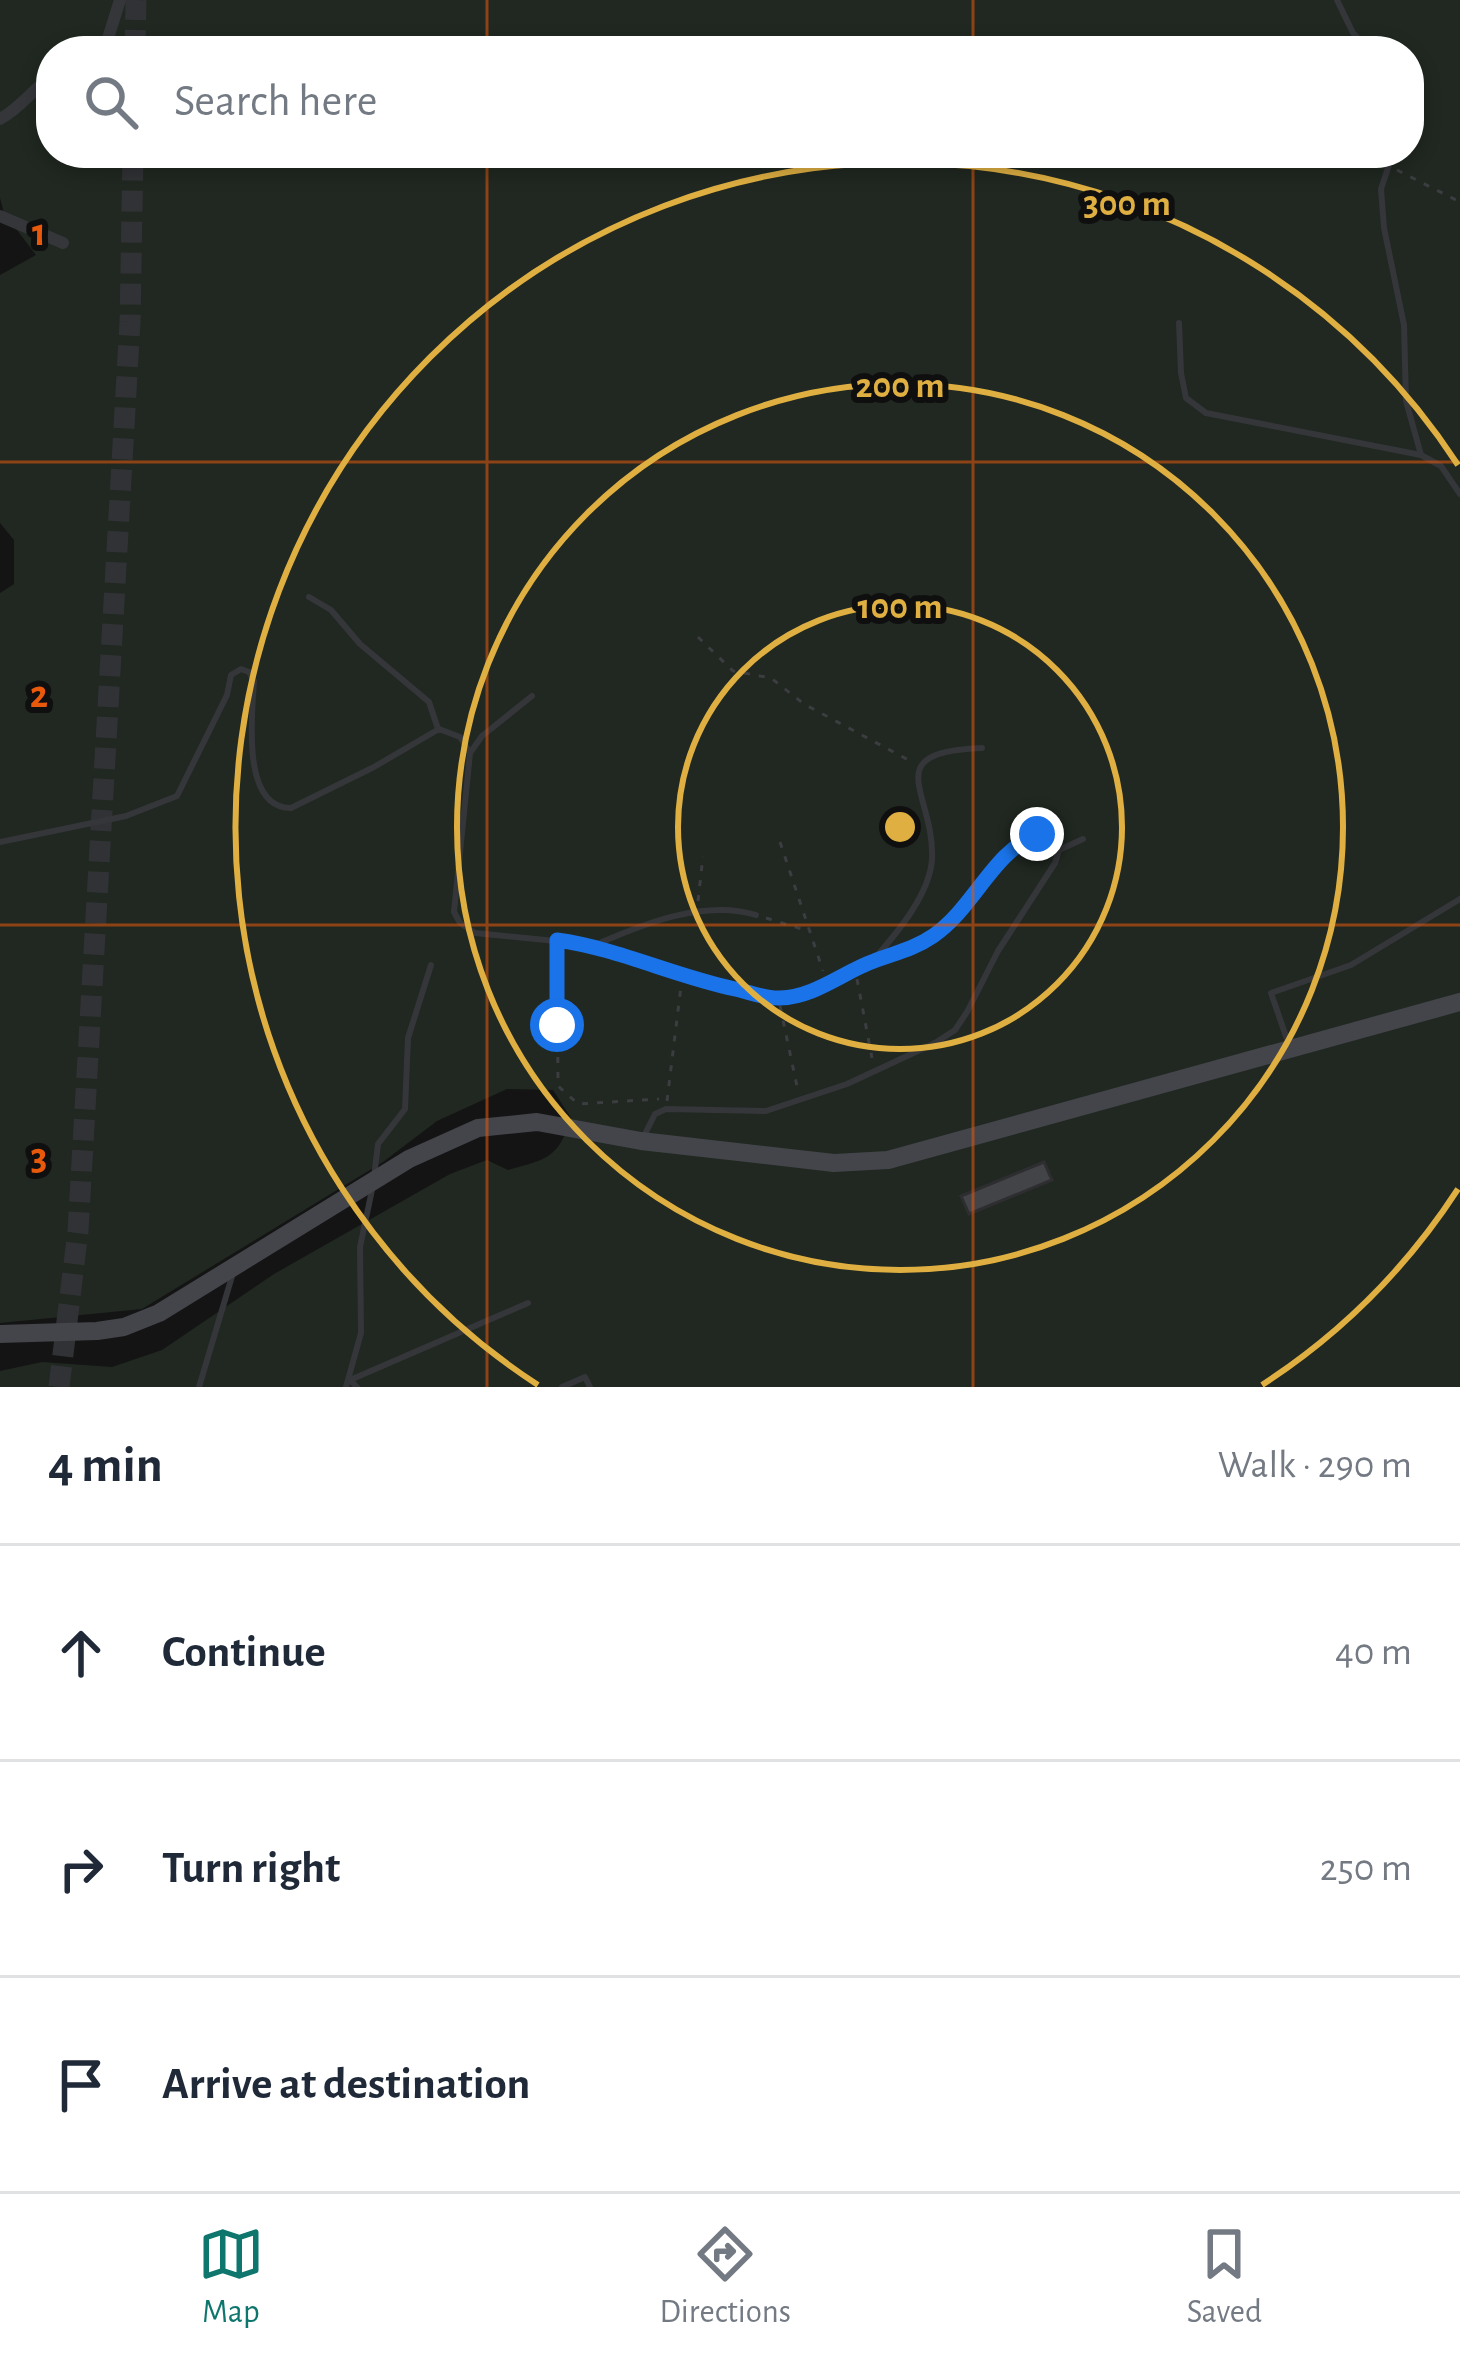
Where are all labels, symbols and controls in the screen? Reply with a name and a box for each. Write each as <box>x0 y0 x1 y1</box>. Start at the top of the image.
search box <box>36 36 1424 168</box>
icon: search <box>78 69 144 135</box>
text: Search here <box>174 79 377 124</box>
text: 300 m <box>1083 186 1171 222</box>
text: 1 <box>32 214 46 253</box>
text: 200 m <box>856 368 944 404</box>
text: 100 m <box>858 589 942 625</box>
text: 2 <box>30 676 48 715</box>
centre of rings <box>879 806 921 848</box>
route end <box>1010 807 1064 861</box>
route start <box>530 998 584 1052</box>
text: 3 <box>31 1138 47 1177</box>
text: 4 min <box>48 1440 163 1491</box>
text: Walk · 290 m <box>1218 1446 1412 1485</box>
icon: ahead <box>48 1620 114 1686</box>
text: Continue <box>162 1630 326 1675</box>
text: 40 m <box>1335 1633 1412 1672</box>
icon: right <box>48 1836 114 1902</box>
text: Turn right <box>162 1846 340 1891</box>
text: 250 m <box>1320 1849 1412 1888</box>
icon: arrive <box>48 2052 114 2118</box>
text: Arrive at destination <box>162 2062 530 2107</box>
tab: Map <box>198 2221 264 2333</box>
tab: Directions <box>659 2221 791 2333</box>
tab: Saved <box>1187 2221 1262 2333</box>

